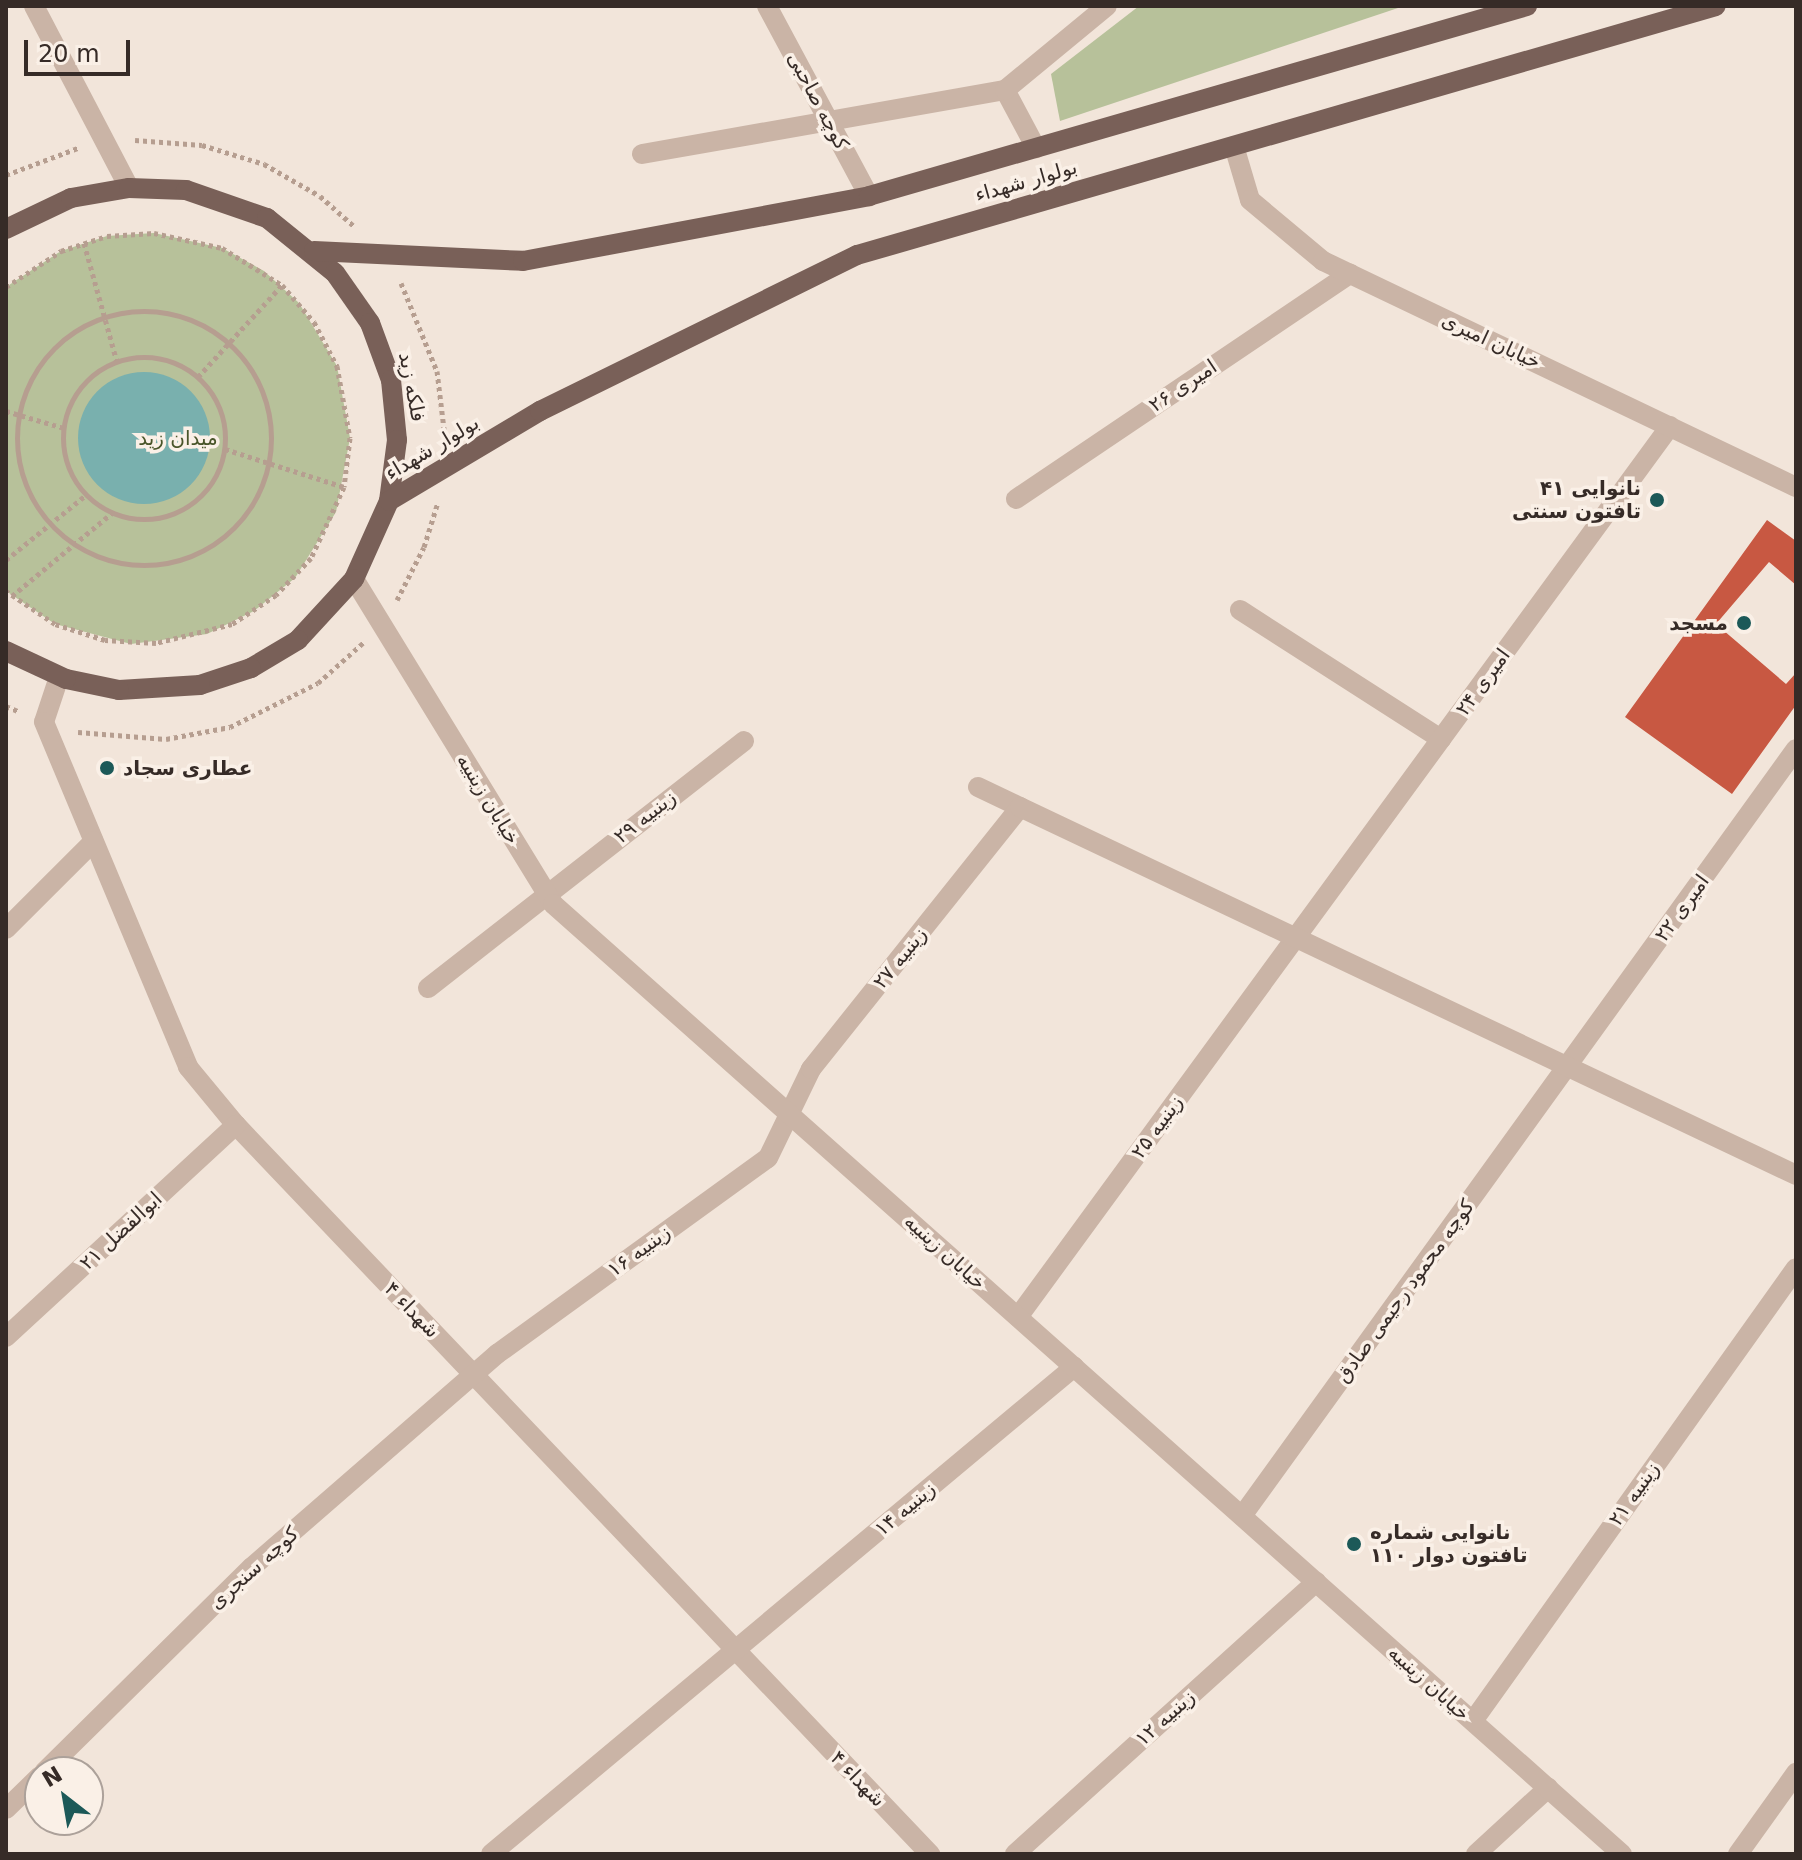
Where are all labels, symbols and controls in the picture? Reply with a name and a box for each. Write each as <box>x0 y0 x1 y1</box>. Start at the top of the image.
scale bar <box>28 24 134 74</box>
text: 20 m <box>38 40 100 68</box>
street label: کوچه صاحبی <box>782 48 854 154</box>
street label: بولوار شهداء <box>972 155 1080 207</box>
street label: خیابان امیری <box>1438 308 1544 374</box>
street label: فلکه زید <box>394 350 430 424</box>
street label: امیری ۲۶ <box>1144 355 1222 417</box>
street label: بولوار شهداء <box>381 411 483 485</box>
park label: میدان زید <box>138 426 218 450</box>
place label: نانوایی ۴۱ تافتون سنتی <box>1512 476 1641 523</box>
marker: نانوایی ۴۱ تافتون سنتی <box>1648 491 1666 509</box>
place label: مسجد <box>1669 611 1728 635</box>
marker: مسجد <box>1735 614 1753 632</box>
street label: امیری ۲۴ <box>1451 644 1515 720</box>
street label: خیابان زینبیه <box>452 749 524 849</box>
place label: عطاری سجاد <box>123 756 252 780</box>
marker: عطاری سجاد <box>98 759 116 777</box>
street label: زینبیه ۲۹ <box>609 785 681 849</box>
street label: امیری ۲۲ <box>1650 870 1714 946</box>
street label: زینبیه ۲۷ <box>868 923 932 993</box>
street label: زینبیه ۲۵ <box>1126 1091 1188 1163</box>
street label: ابوالفضل ۲۱ <box>75 1187 167 1275</box>
street label: کوچه محمود رحیمی صادق <box>1331 1195 1479 1387</box>
street label: خیابان زینبیه <box>899 1209 991 1295</box>
street label: زینبیه ۱۶ <box>603 1220 675 1282</box>
street label: شهداء ۴ <box>380 1277 444 1343</box>
street label: زینبیه ۲۱ <box>1604 1458 1664 1530</box>
street label: زینبیه ۱۴ <box>870 1477 940 1541</box>
place label: نانوایی شماره ۱۱۰ تافتون دوار <box>1370 1520 1528 1567</box>
street label: کوچه سنجری <box>204 1522 304 1614</box>
marker: نانوایی شماره ۱۱۰ تافتون دوار <box>1345 1535 1363 1553</box>
street label: خیابان زینبیه <box>1383 1640 1475 1726</box>
street label: زینبیه ۱۲ <box>1130 1685 1200 1751</box>
street label: شهداء ۴ <box>826 1746 890 1812</box>
north arrow <box>24 1756 104 1836</box>
text: N <box>38 1761 67 1792</box>

